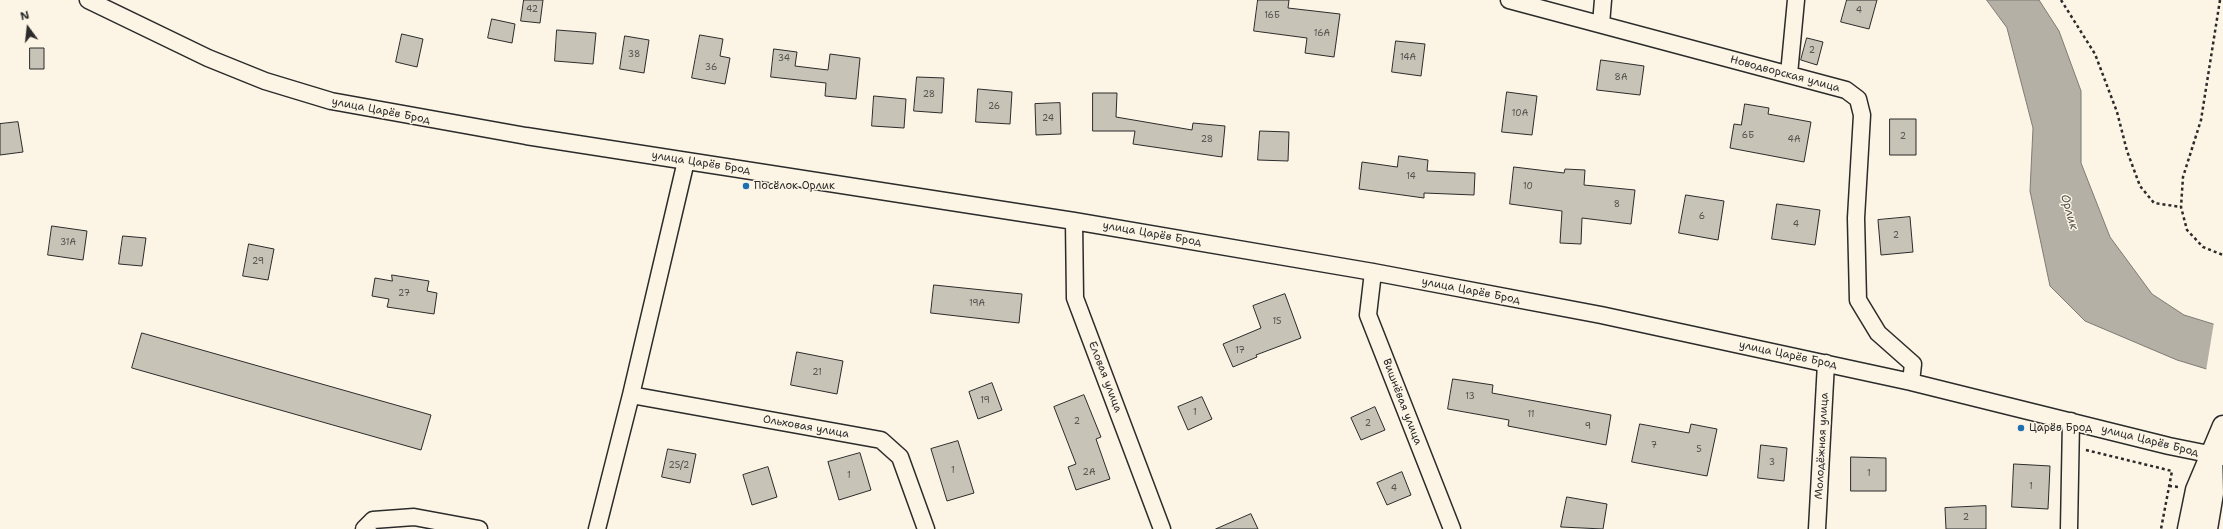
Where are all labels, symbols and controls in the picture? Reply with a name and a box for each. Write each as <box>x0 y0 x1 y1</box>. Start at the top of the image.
house number: 42 <box>526 5 538 15</box>
house number: 4 <box>1856 6 1862 16</box>
north arrow <box>8 8 48 48</box>
text: N <box>19 8 31 24</box>
house number: 16Б <box>1264 11 1280 21</box>
house number: 16А <box>1314 29 1330 39</box>
house number: 2 <box>1809 46 1815 56</box>
house number: 38 <box>628 50 640 60</box>
house number: 14А <box>1400 53 1416 63</box>
street label: Новодворская улица <box>1729 53 1841 95</box>
house number: 34 <box>778 54 790 64</box>
house number: 36 <box>705 63 717 73</box>
house number: 8А <box>1615 73 1627 83</box>
house number: 28 <box>923 90 935 100</box>
street label: улица Царёв Брод <box>331 95 431 127</box>
house number: 26 <box>988 102 1000 112</box>
house number: 10А <box>1512 109 1528 119</box>
house number: 24 <box>1042 114 1054 124</box>
house number: 6Б <box>1742 131 1754 141</box>
house number: 2 <box>1900 132 1906 142</box>
house number: 28 <box>1201 135 1213 145</box>
house number: 4А <box>1788 135 1800 145</box>
street label: улица Царёв Брод <box>651 149 751 177</box>
house number: 14 <box>1406 172 1416 182</box>
place label: Посёлок Орлик <box>754 179 835 193</box>
marker: Посёлок Орлик <box>741 181 751 191</box>
house number: 10 <box>1523 182 1533 192</box>
water label: Орлик <box>2057 193 2081 231</box>
house number: 8 <box>1614 200 1620 210</box>
house number: 6 <box>1699 212 1705 222</box>
street label: улица Царёв Брод <box>1102 219 1202 249</box>
house number: 4 <box>1793 220 1799 230</box>
house number: 2 <box>1893 231 1899 241</box>
house number: 31А <box>60 238 76 248</box>
house number: 29 <box>252 257 264 267</box>
street label: улица Царёв Брод <box>1421 275 1521 307</box>
house number: 27 <box>398 289 410 299</box>
house number: 19А <box>969 299 985 309</box>
house number: 15 <box>1272 317 1282 327</box>
street label: улица Царёв Брод <box>1738 338 1838 372</box>
street label: Еловая улица <box>1085 340 1125 414</box>
house number: 17 <box>1235 346 1245 356</box>
street label: Вишнёвая улица <box>1379 357 1425 447</box>
house number: 21 <box>812 368 822 378</box>
house number: 13 <box>1465 392 1475 402</box>
street label: Молодёжная улица <box>1813 392 1831 500</box>
house number: 19 <box>980 396 990 406</box>
house number: 1 <box>1193 408 1197 418</box>
house number: 11 <box>1527 410 1535 420</box>
street label: Ольховая улица <box>762 413 850 441</box>
house number: 2 <box>1074 417 1080 427</box>
house number: 2 <box>1365 419 1371 429</box>
place label: Царёв Брод <box>2029 421 2092 435</box>
house number: 9 <box>1585 422 1591 432</box>
street label: улица Царёв Брод <box>2100 422 2200 460</box>
marker: Царёв Брод <box>2016 423 2026 433</box>
house number: 7 <box>1651 441 1657 451</box>
house number: 5 <box>1696 445 1702 455</box>
house number: 3 <box>1769 458 1775 468</box>
house number: 25/2 <box>669 461 689 471</box>
house number: 1 <box>951 466 955 476</box>
house number: 2А <box>1083 468 1095 478</box>
house number: 1 <box>1867 469 1871 479</box>
house number: 1 <box>847 471 851 481</box>
house number: 1 <box>2029 482 2033 492</box>
house number: 4 <box>1391 484 1397 494</box>
house number: 2 <box>1963 513 1969 523</box>

